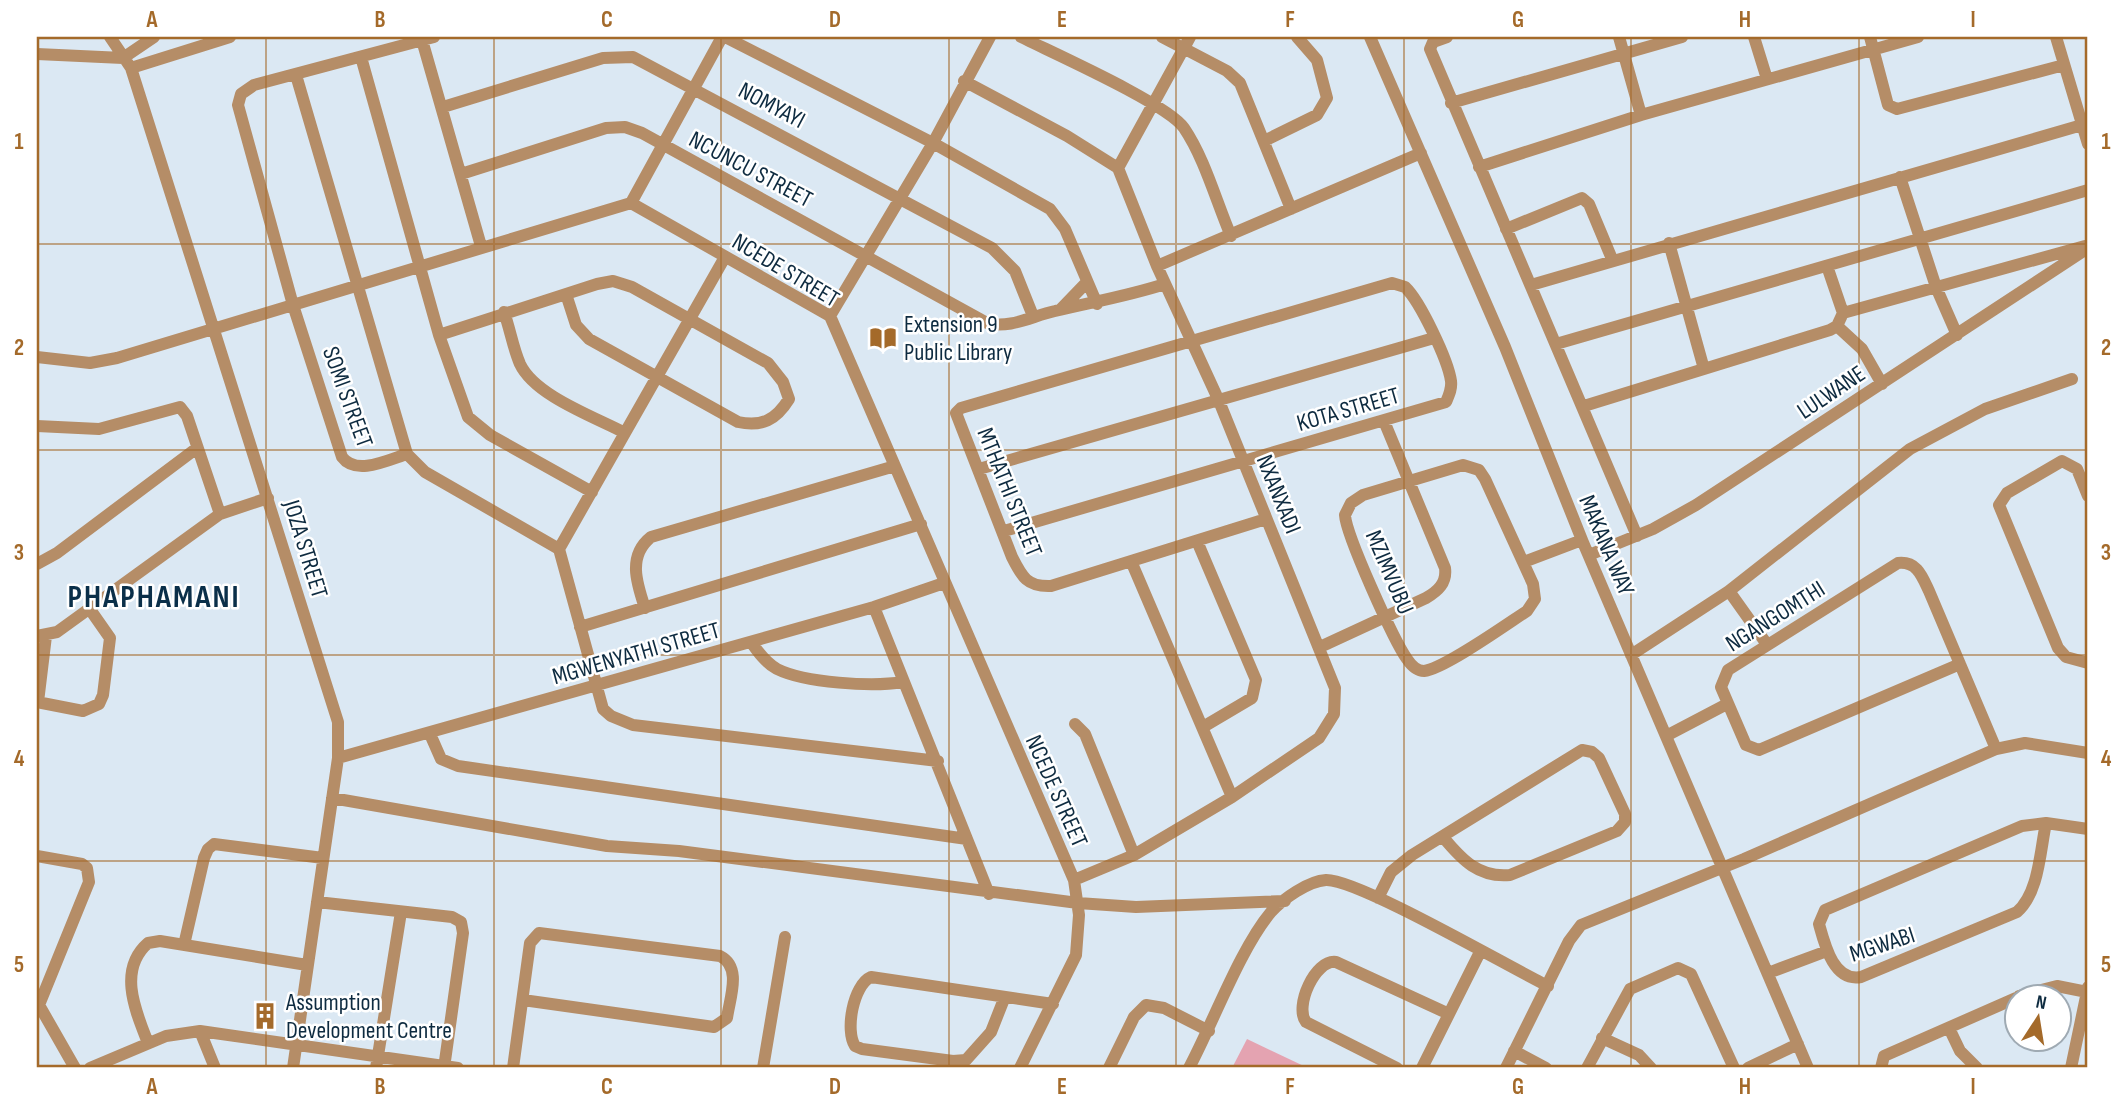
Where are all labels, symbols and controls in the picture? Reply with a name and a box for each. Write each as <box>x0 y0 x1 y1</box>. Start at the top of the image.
text: A <box>146 6 159 34</box>
text: B <box>375 6 386 34</box>
text: C <box>601 6 613 34</box>
text: D <box>829 6 841 34</box>
text: E <box>1057 6 1067 34</box>
text: F <box>1285 6 1295 34</box>
text: G <box>1512 6 1524 34</box>
text: H <box>1739 6 1751 34</box>
text: I <box>1970 6 1976 34</box>
street label: NOMYAYI <box>733 76 810 135</box>
street label: NCUNCU STREET <box>684 125 818 214</box>
text: 1 <box>14 128 24 156</box>
text: 1 <box>2101 128 2111 156</box>
street label: NCEDE STREET <box>727 227 845 314</box>
place label: Extension 9 Public Library <box>904 310 1012 367</box>
library icon: Extension 9 Public Library <box>868 323 898 353</box>
text: 2 <box>14 334 24 362</box>
text: 2 <box>2101 334 2111 362</box>
street label: SOMI STREET <box>316 343 379 452</box>
street label: LULWANE <box>1792 359 1871 426</box>
street label: KOTA STREET <box>1294 381 1403 438</box>
street label: MTHATHI STREET <box>971 423 1049 561</box>
street label: NXANXADI <box>1250 451 1307 538</box>
street label: MAKANA WAY <box>1572 491 1641 600</box>
street label: JOZA STREET <box>277 496 334 602</box>
street label: MZIMVUBU <box>1359 526 1420 619</box>
text: 3 <box>14 539 24 567</box>
text: 3 <box>2101 539 2111 567</box>
street label: NGANGOMTHI <box>1720 575 1830 658</box>
district label: PHAPHAMANI <box>67 578 241 617</box>
street label: MGWENYATHI STREET <box>549 616 724 691</box>
street label: NCEDE STREET <box>1019 731 1094 852</box>
text: 4 <box>14 745 25 773</box>
text: 4 <box>2101 745 2112 773</box>
street label: MGWABI <box>1846 920 1918 969</box>
text: 5 <box>14 951 24 979</box>
text: 5 <box>2101 951 2111 979</box>
north arrow <box>2002 982 2072 1052</box>
place label: Assumption Development Centre <box>285 988 452 1045</box>
text: N <box>2034 991 2049 1015</box>
building icon: Assumption Development Centre <box>250 1001 280 1031</box>
text: A <box>146 1073 159 1101</box>
text: B <box>375 1073 386 1101</box>
text: C <box>601 1073 613 1101</box>
text: D <box>829 1073 841 1101</box>
text: E <box>1057 1073 1067 1101</box>
text: F <box>1285 1073 1295 1101</box>
text: G <box>1512 1073 1524 1101</box>
text: H <box>1739 1073 1751 1101</box>
text: I <box>1970 1073 1976 1101</box>

